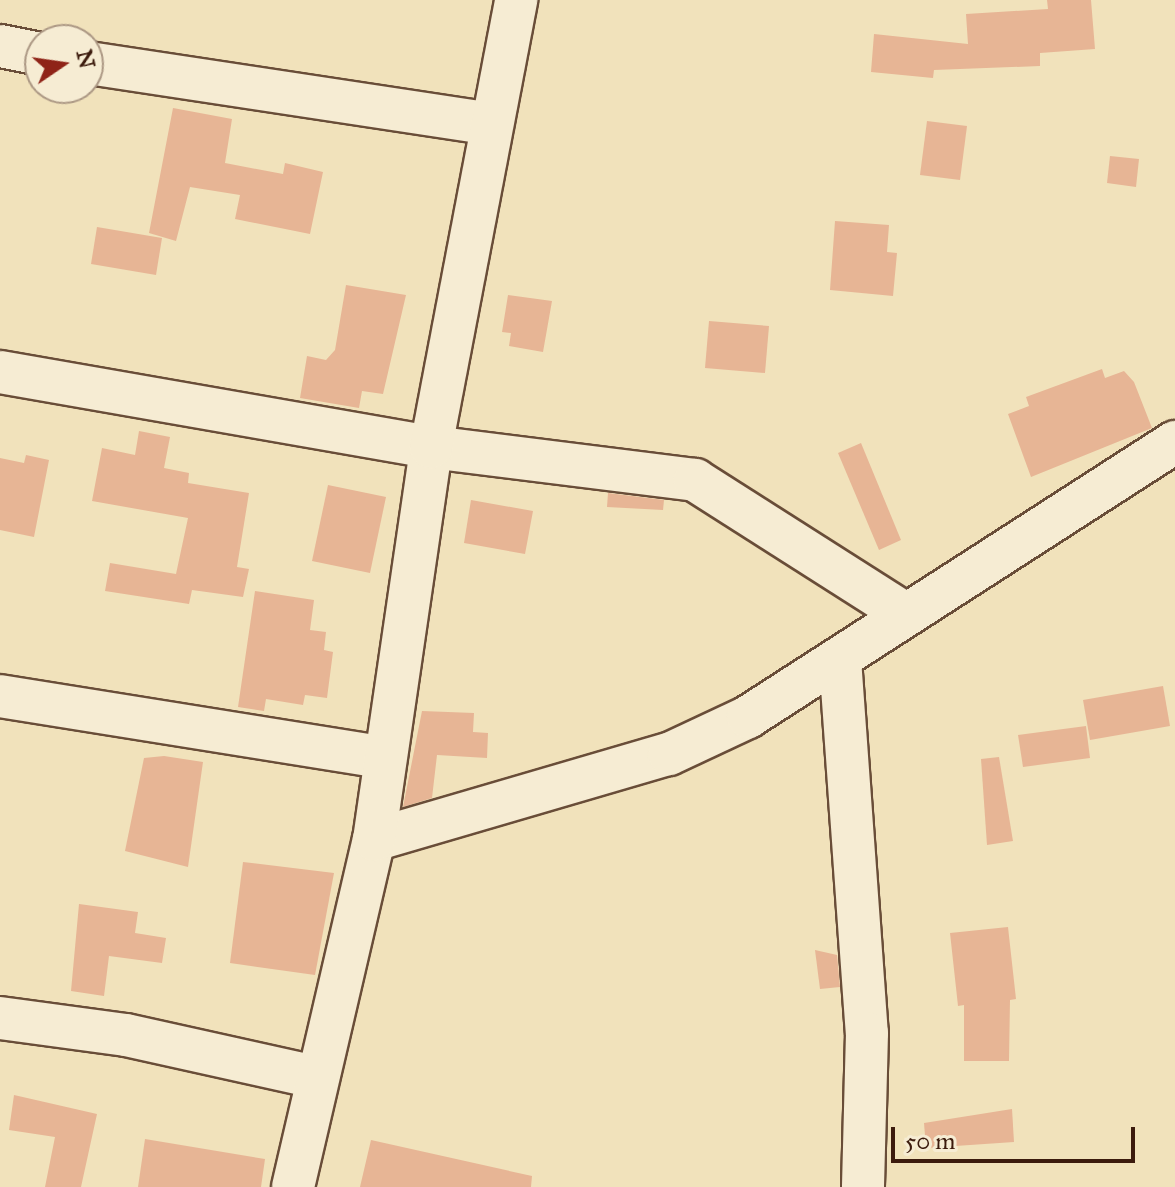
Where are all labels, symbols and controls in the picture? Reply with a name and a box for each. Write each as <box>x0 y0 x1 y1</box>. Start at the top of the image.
north arrow <box>24 24 104 104</box>
text: N <box>71 47 101 71</box>
scale bar <box>895 1111 1139 1161</box>
text: 50 m <box>905 1126 955 1156</box>

